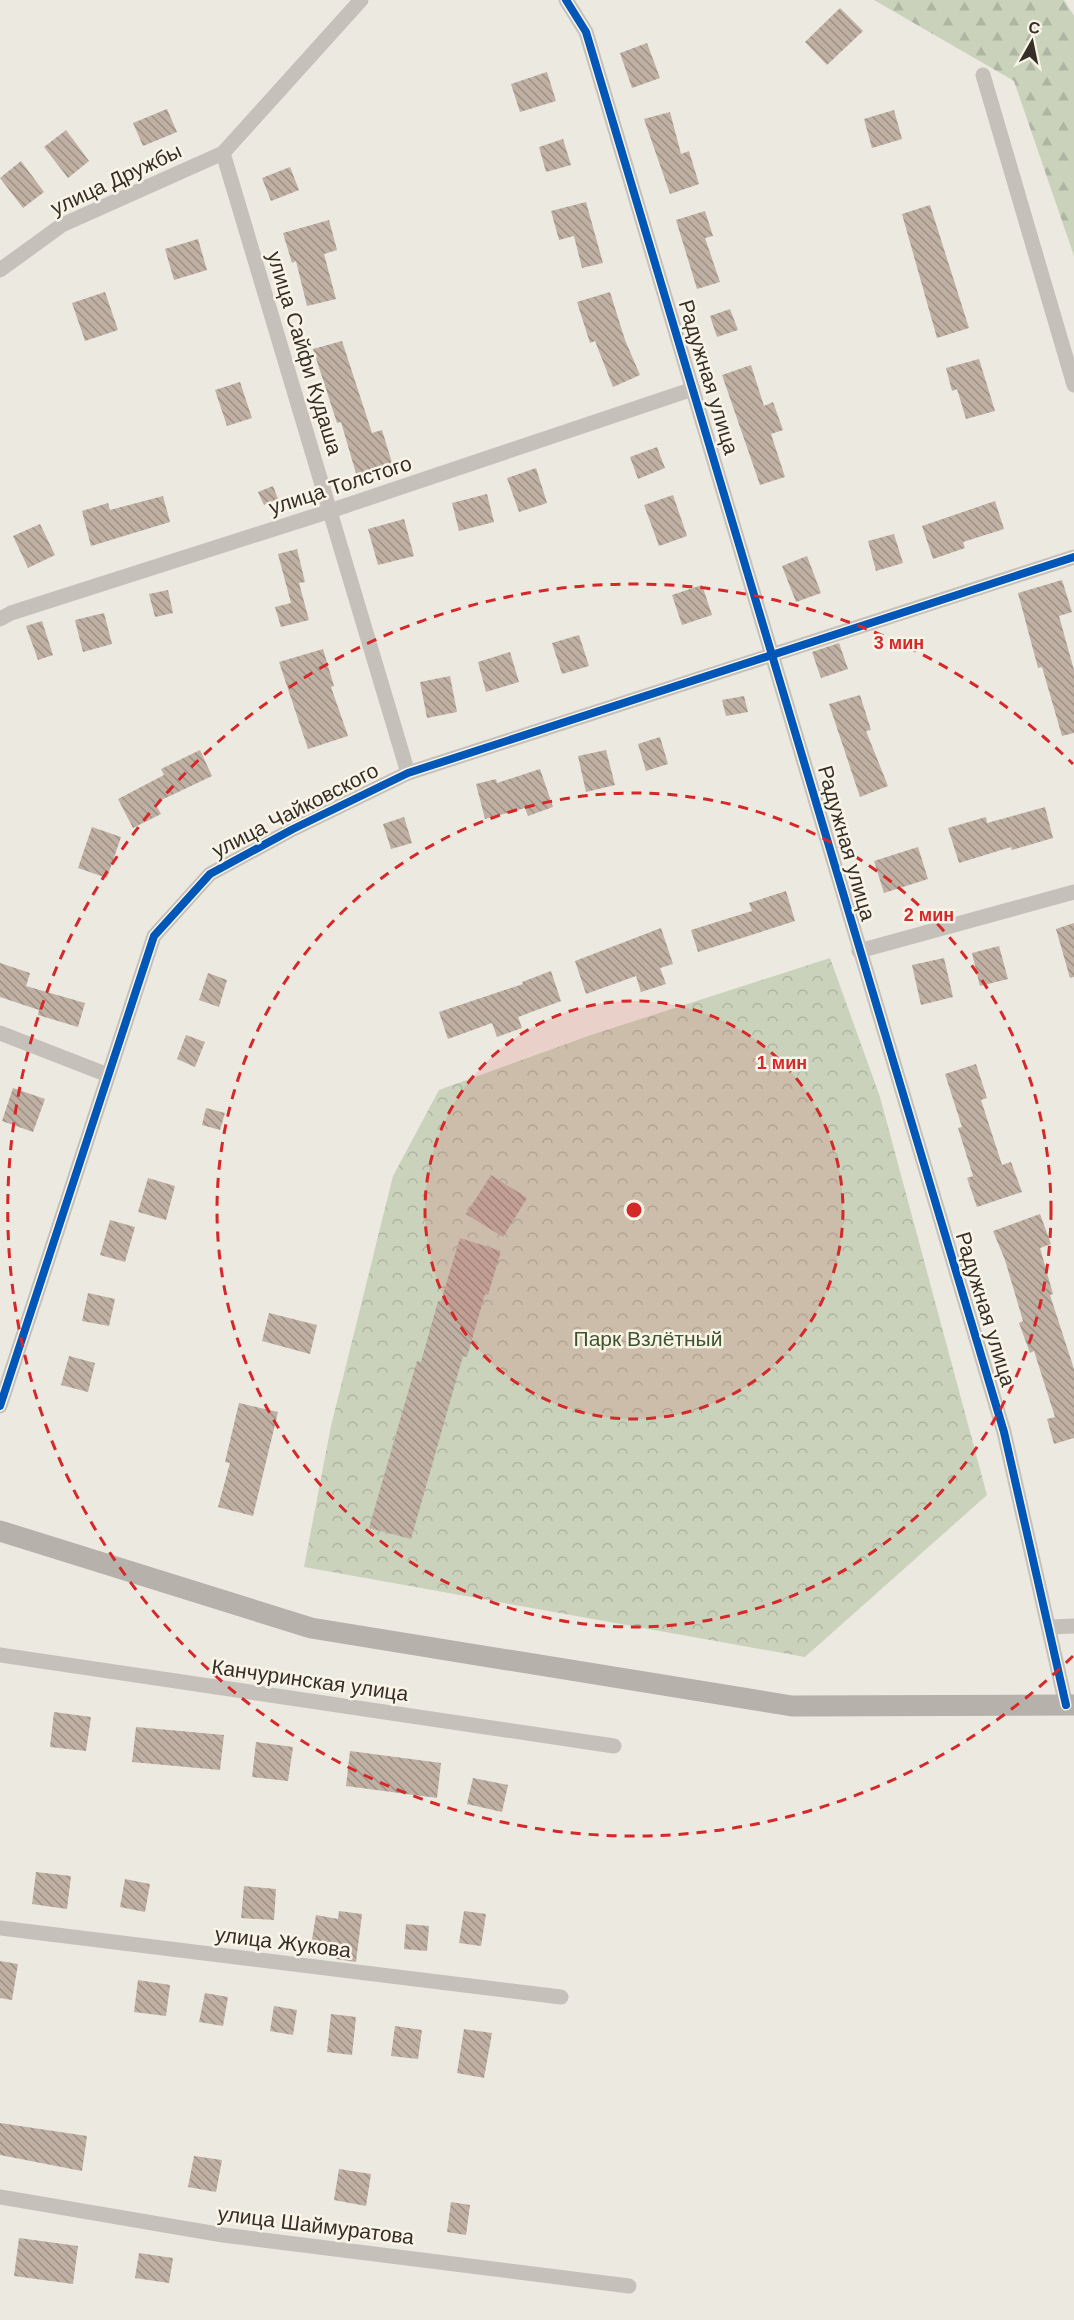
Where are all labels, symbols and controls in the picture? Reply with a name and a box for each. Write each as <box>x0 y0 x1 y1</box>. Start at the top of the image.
north arrow <box>1002 12 1062 72</box>
text: С <box>1027 18 1042 37</box>
street label: улица Дружбы <box>47 139 185 219</box>
street label: улица Сайфи Кудаша <box>263 248 347 458</box>
street label: Радужная улица <box>675 297 744 457</box>
street label: улица Толстого <box>266 451 414 519</box>
text: 3 мин <box>874 633 924 653</box>
street label: улица Чайковского <box>208 758 382 862</box>
street label: Радужная улица <box>814 763 880 923</box>
text: 2 мин <box>904 905 954 925</box>
text: 1 мин <box>757 1053 807 1073</box>
centre of rings <box>624 1200 644 1220</box>
street label: Радужная улица <box>952 1229 1021 1389</box>
park label: Парк Взлётный <box>574 1327 722 1350</box>
street label: Канчуринская улица <box>210 1655 410 1705</box>
street label: улица Жукова <box>214 1922 353 1962</box>
street label: улица Шаймуратова <box>216 2202 416 2249</box>

